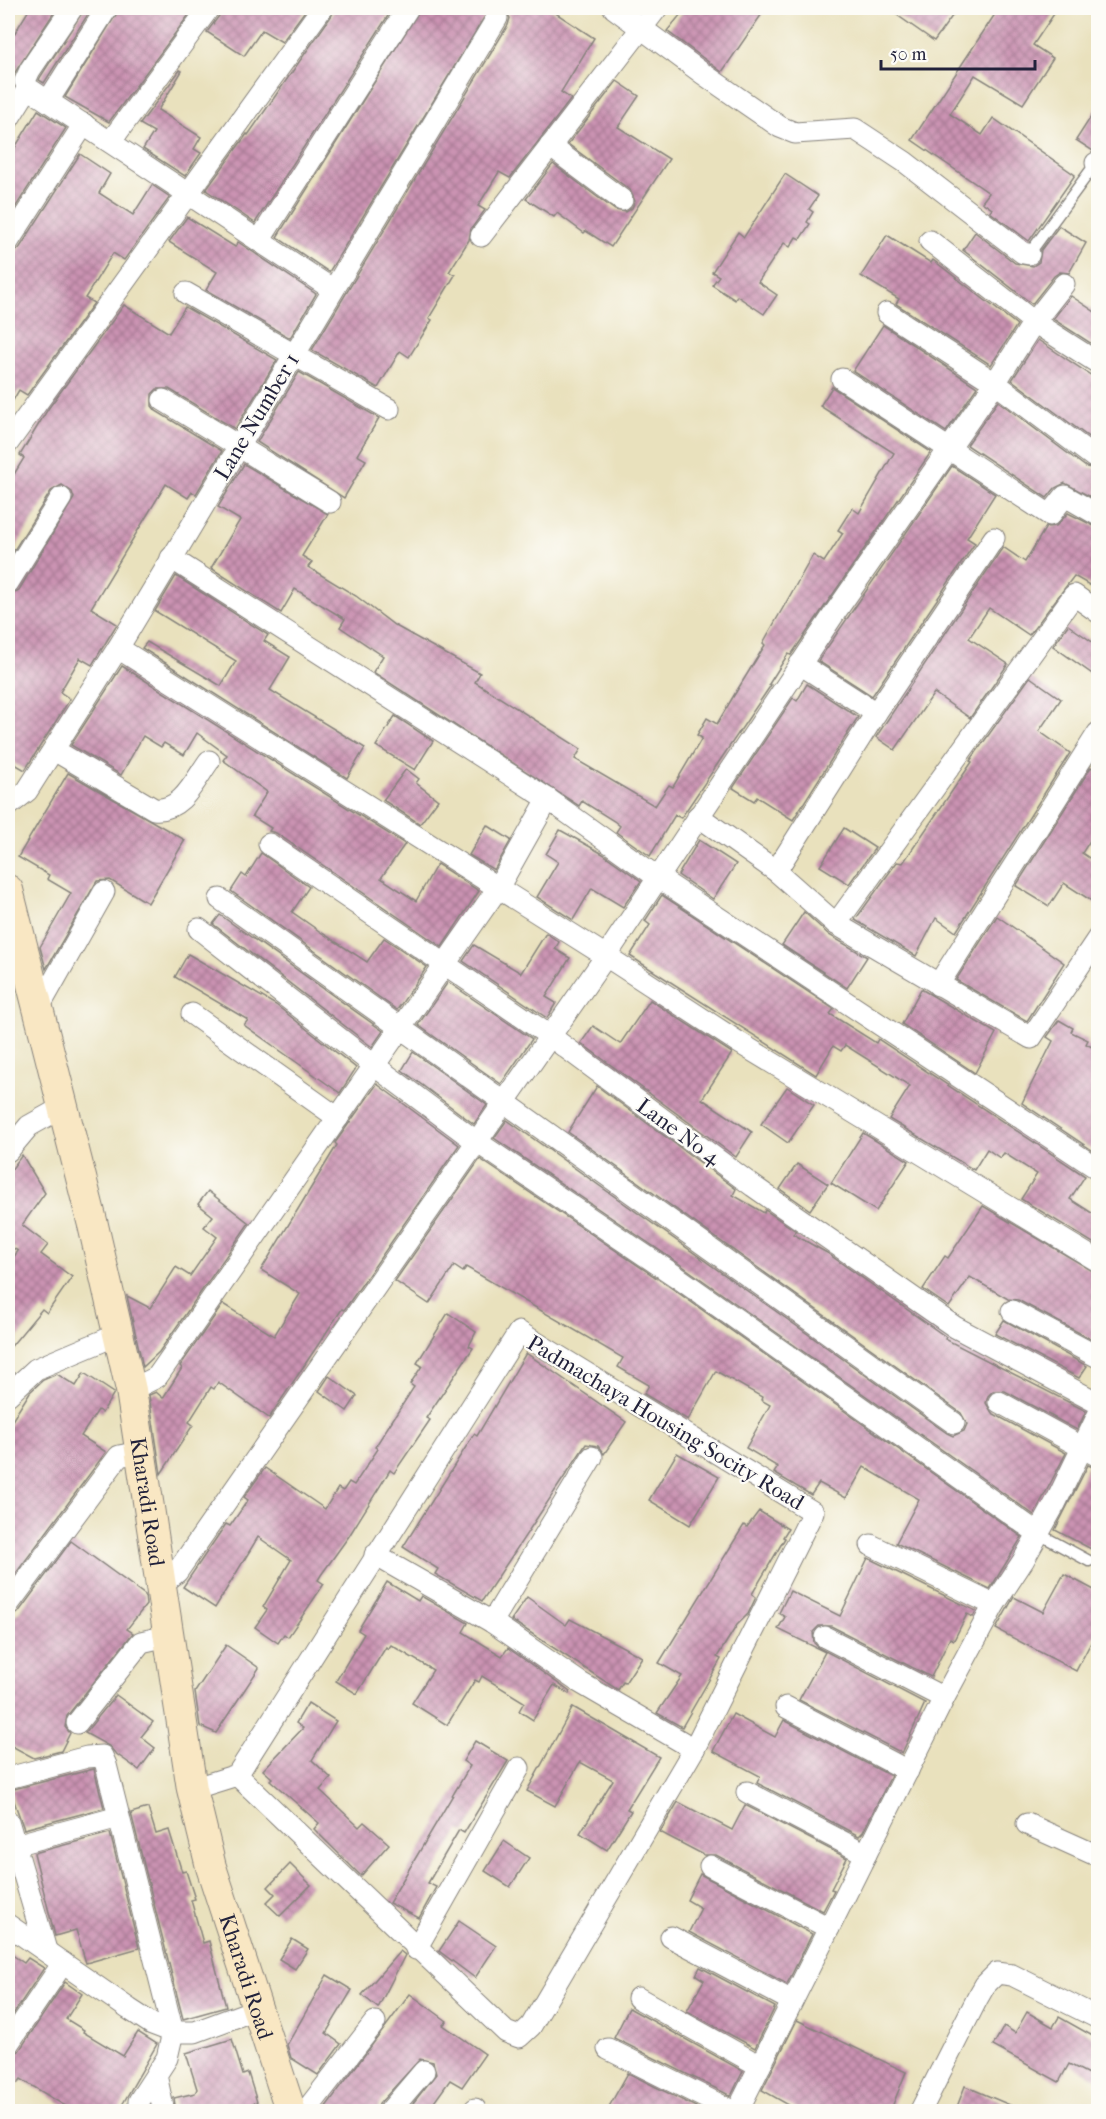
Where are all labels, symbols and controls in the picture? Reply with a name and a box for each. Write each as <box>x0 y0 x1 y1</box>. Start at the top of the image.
scale bar <box>881 33 1036 71</box>
text: 50 m <box>890 44 927 65</box>
street label: Lane Number 1 <box>209 349 305 485</box>
street label: Lane No 4 <box>632 1093 726 1171</box>
street label: Padmachaya Housing Socity Road <box>522 1330 809 1516</box>
street label: Kharadi Road <box>124 1436 170 1569</box>
street label: Kharadi Road <box>213 1911 279 2044</box>

